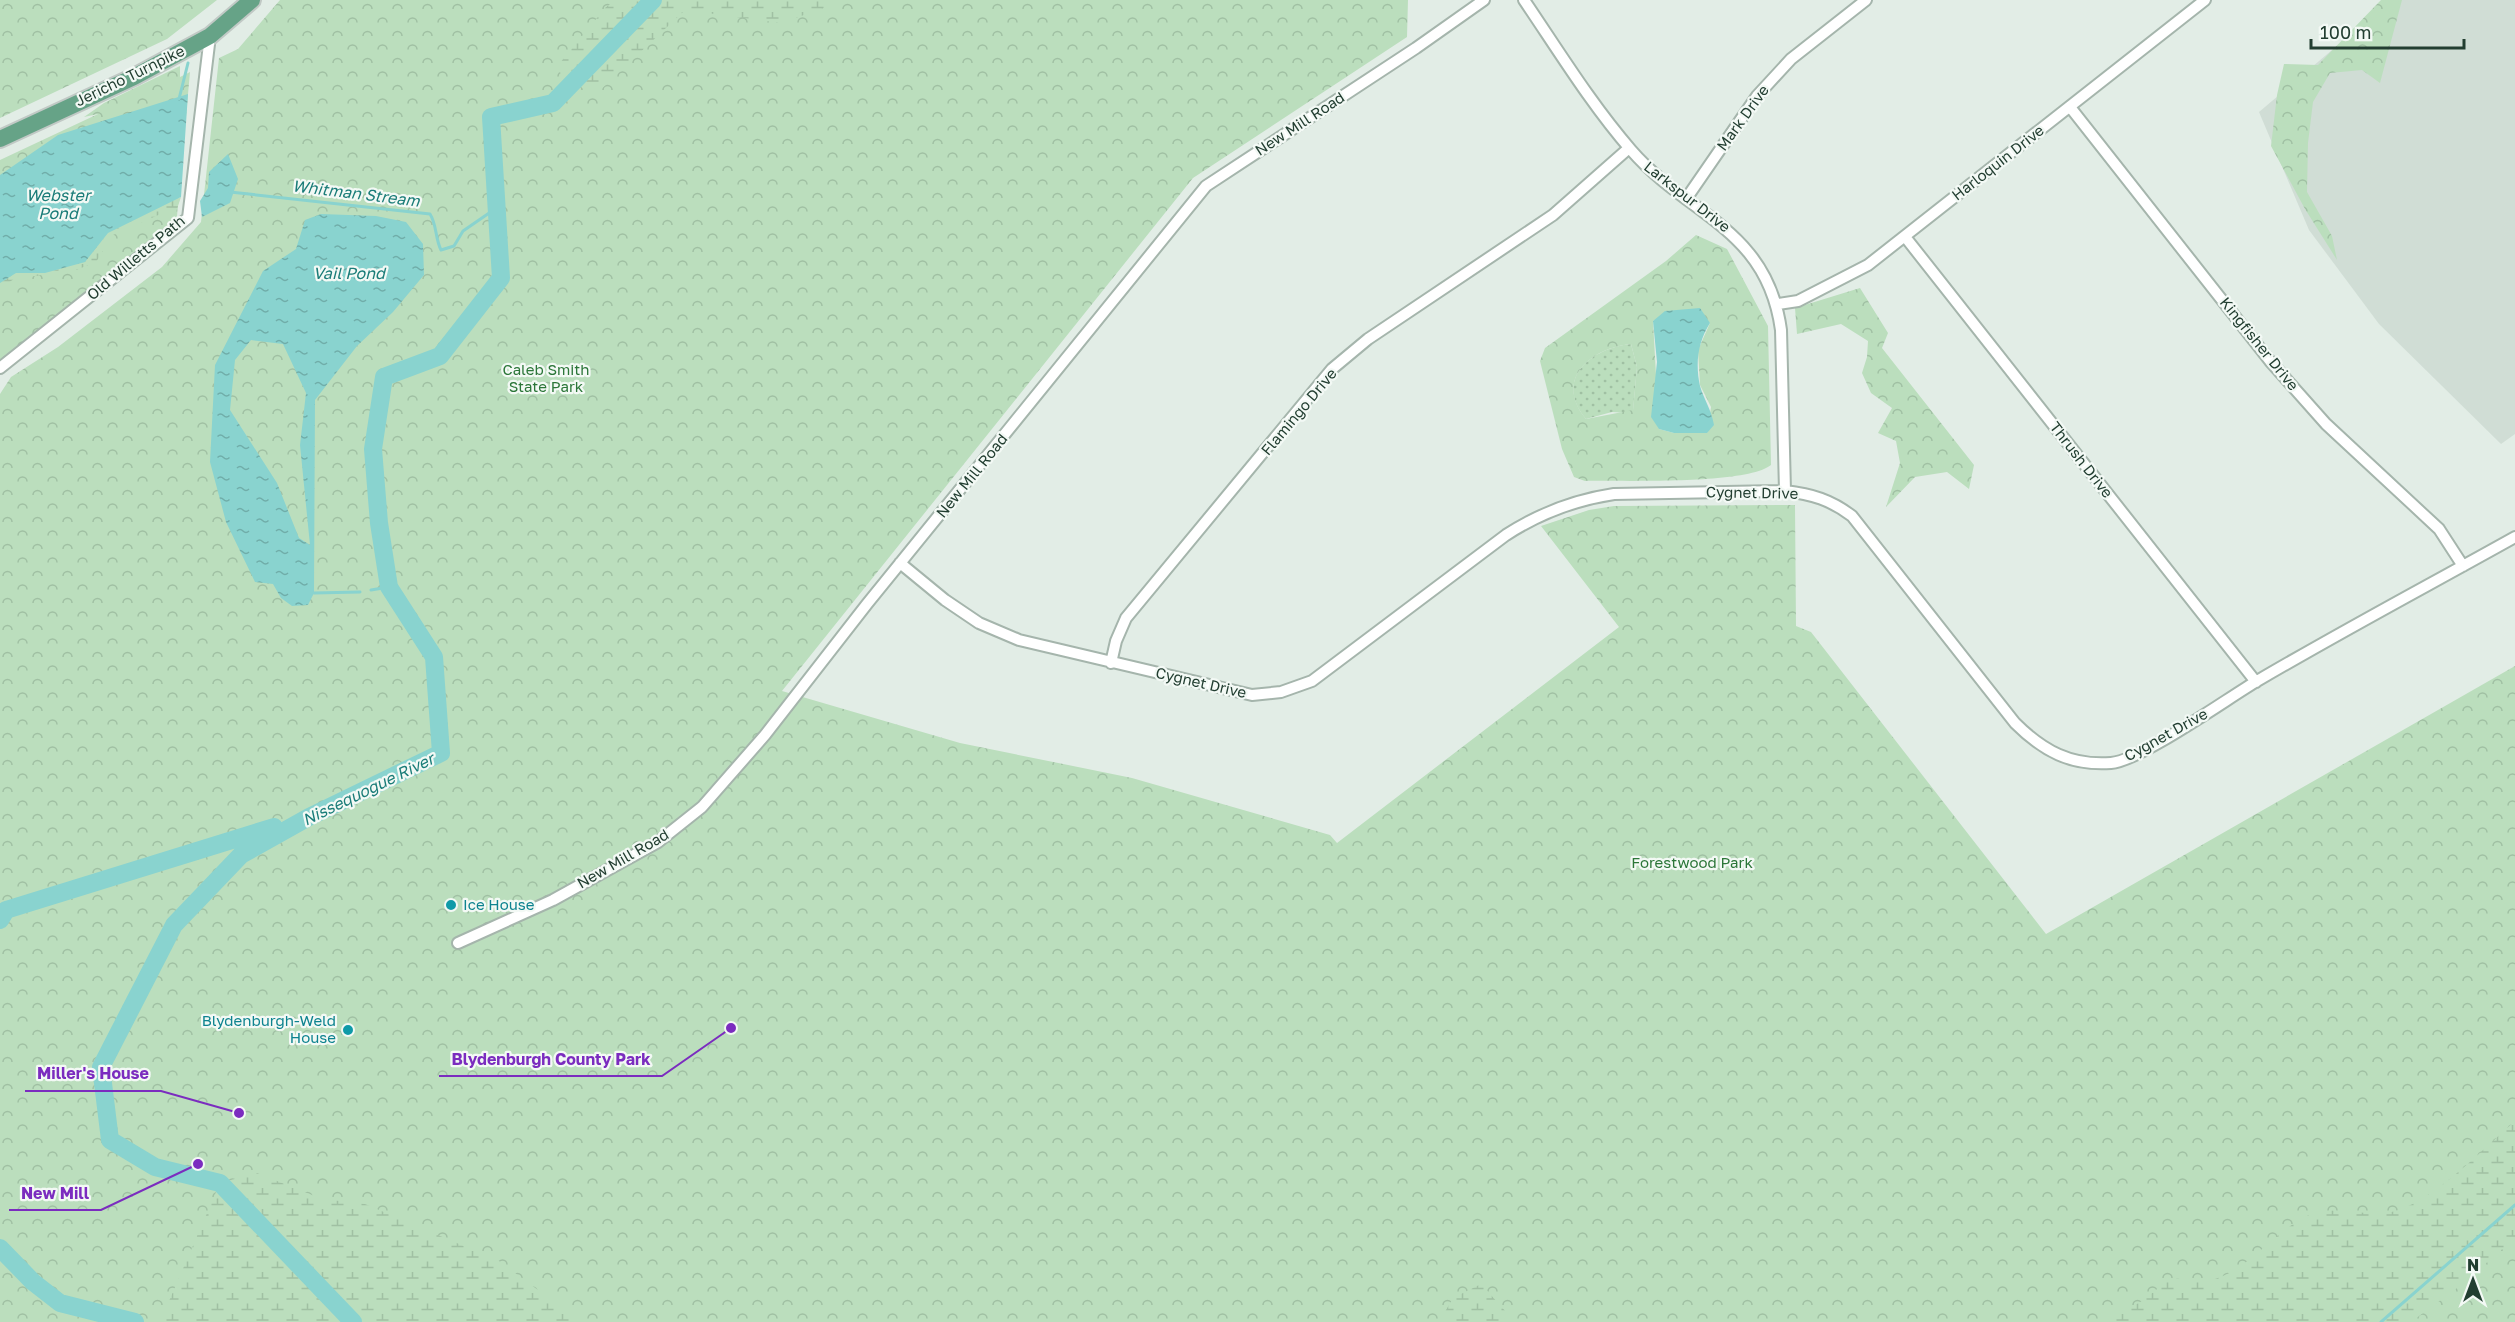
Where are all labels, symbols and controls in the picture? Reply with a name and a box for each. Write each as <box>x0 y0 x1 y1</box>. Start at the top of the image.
scale bar <box>2311 12 2464 50</box>
text: 100 m <box>2320 21 2371 43</box>
street label: Jericho Turnpike <box>72 41 187 109</box>
street label: Mark Drive <box>1712 81 1772 154</box>
street label: New Mill Road <box>1251 88 1347 159</box>
street label: Harloquin Drive <box>1948 121 2047 204</box>
street label: Larkspur Drive <box>1641 157 1735 236</box>
water label: Whitman Stream <box>291 175 421 211</box>
water label: Webster Pond <box>26 185 93 223</box>
street label: Old Willetts Path <box>83 211 188 303</box>
water label: Vail Pond <box>313 263 387 283</box>
street label: Kingfisher Drive <box>2217 293 2303 394</box>
park label: Caleb Smith State Park <box>502 360 590 395</box>
street label: Flamingo Drive <box>1257 364 1340 458</box>
street label: Thrush Drive <box>2047 418 2117 501</box>
street label: New Mill Road <box>932 430 1011 521</box>
street label: Cygnet Drive <box>1706 482 1799 502</box>
street label: Cygnet Drive <box>1154 663 1249 701</box>
street label: Cygnet Drive <box>2121 704 2211 764</box>
water label: Nissequogue River <box>299 747 440 830</box>
street label: New Mill Road <box>573 825 672 892</box>
park label: Forestwood Park <box>1631 853 1753 871</box>
place label: Ice House <box>463 895 535 913</box>
marker: Ice House <box>444 898 458 912</box>
place label: Blydenburgh-Weld House <box>202 1011 336 1046</box>
marker: Blydenburgh-Weld House <box>341 1023 355 1037</box>
callout: Blydenburgh County Park <box>439 1042 662 1076</box>
text: Blydenburgh County Park <box>451 1049 651 1069</box>
callout: Miller's House <box>25 1057 161 1091</box>
text: Miller's House <box>37 1063 149 1083</box>
callout: New Mill <box>9 1176 101 1210</box>
text: New Mill <box>21 1183 90 1203</box>
north arrow <box>2443 1250 2503 1310</box>
text: N <box>2467 1255 2479 1275</box>

